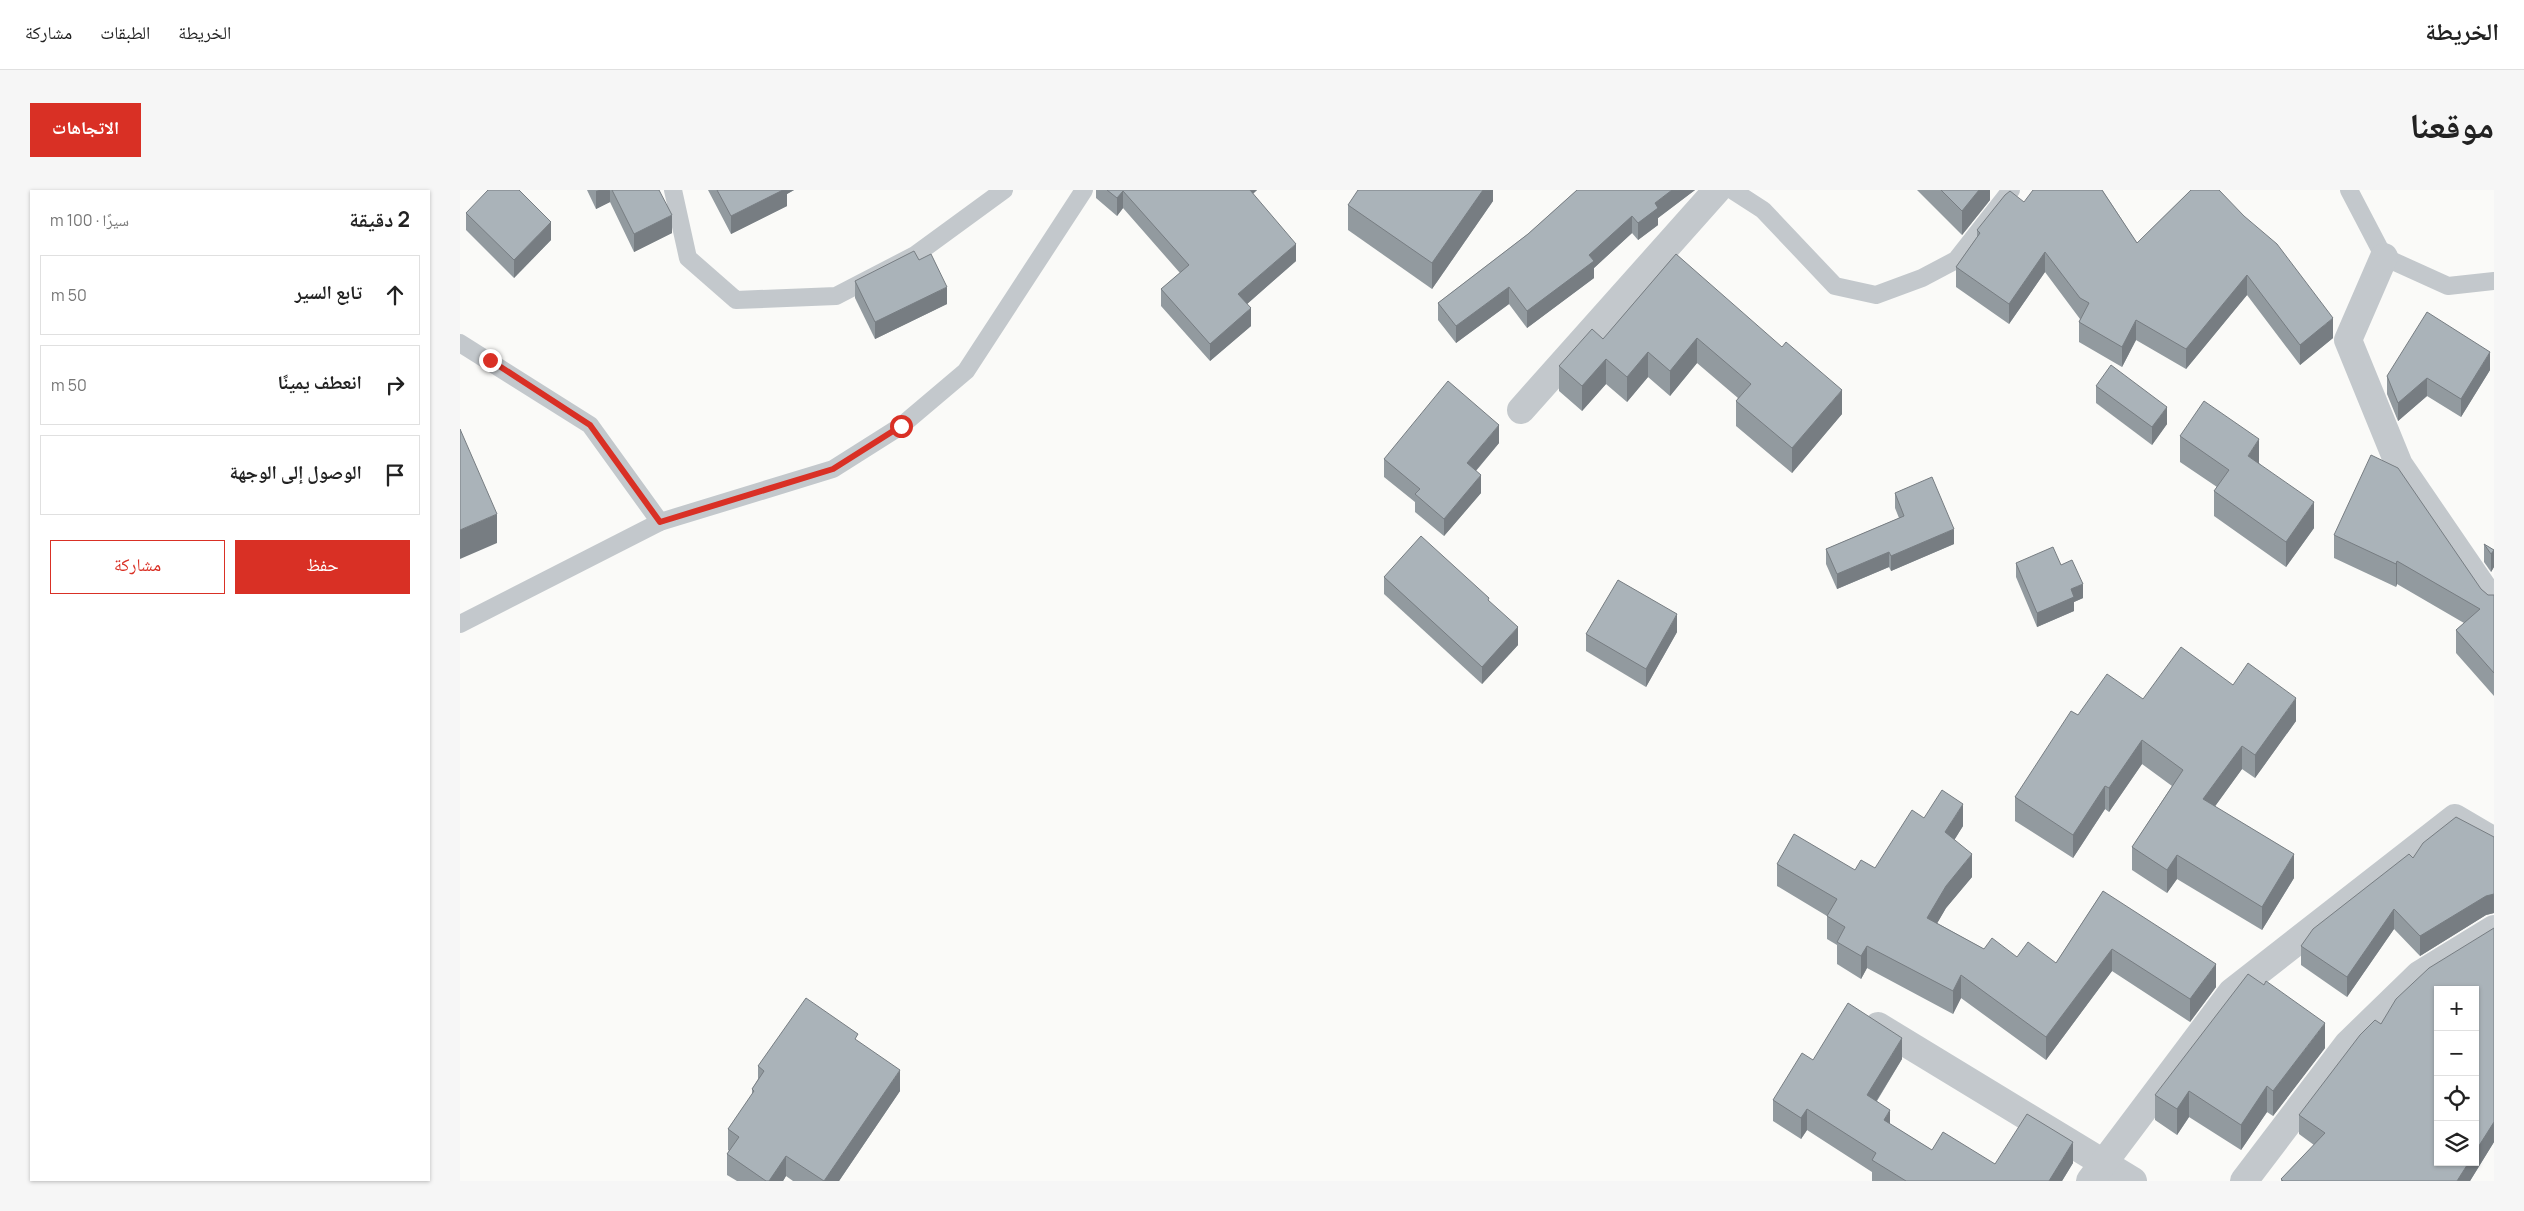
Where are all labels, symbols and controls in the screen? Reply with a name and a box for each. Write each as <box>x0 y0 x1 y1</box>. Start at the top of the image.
text: الخريطة <box>2425 14 2499 47</box>
text: مشاركة <box>25 20 72 44</box>
text: الطبقات <box>100 20 150 44</box>
text: الخريطة <box>178 20 231 44</box>
text: موقعنا <box>2409 101 2494 149</box>
button: الاتجاهات <box>30 103 141 157</box>
text: 2 دقيقة <box>349 205 410 233</box>
text: سيرًا · 100 m <box>50 209 129 231</box>
text: تابع السير <box>295 279 362 305</box>
icon: ahead <box>381 281 409 309</box>
text: 50 m <box>51 284 87 306</box>
route end <box>479 349 502 372</box>
text: انعطف يمينًا <box>278 369 362 395</box>
icon: right <box>381 371 409 399</box>
text: 50 m <box>51 374 87 396</box>
route start <box>890 415 913 438</box>
text: الوصول إلى الوجهة <box>229 459 362 485</box>
icon: arrive <box>381 461 409 489</box>
button: مشاركة <box>50 540 225 594</box>
button: حفظ <box>235 540 410 594</box>
map controls <box>2434 986 2479 1166</box>
button: + <box>2434 986 2479 1031</box>
button: − <box>2434 1031 2479 1076</box>
button: locate <box>2434 1076 2479 1121</box>
button: layers <box>2434 1121 2479 1166</box>

